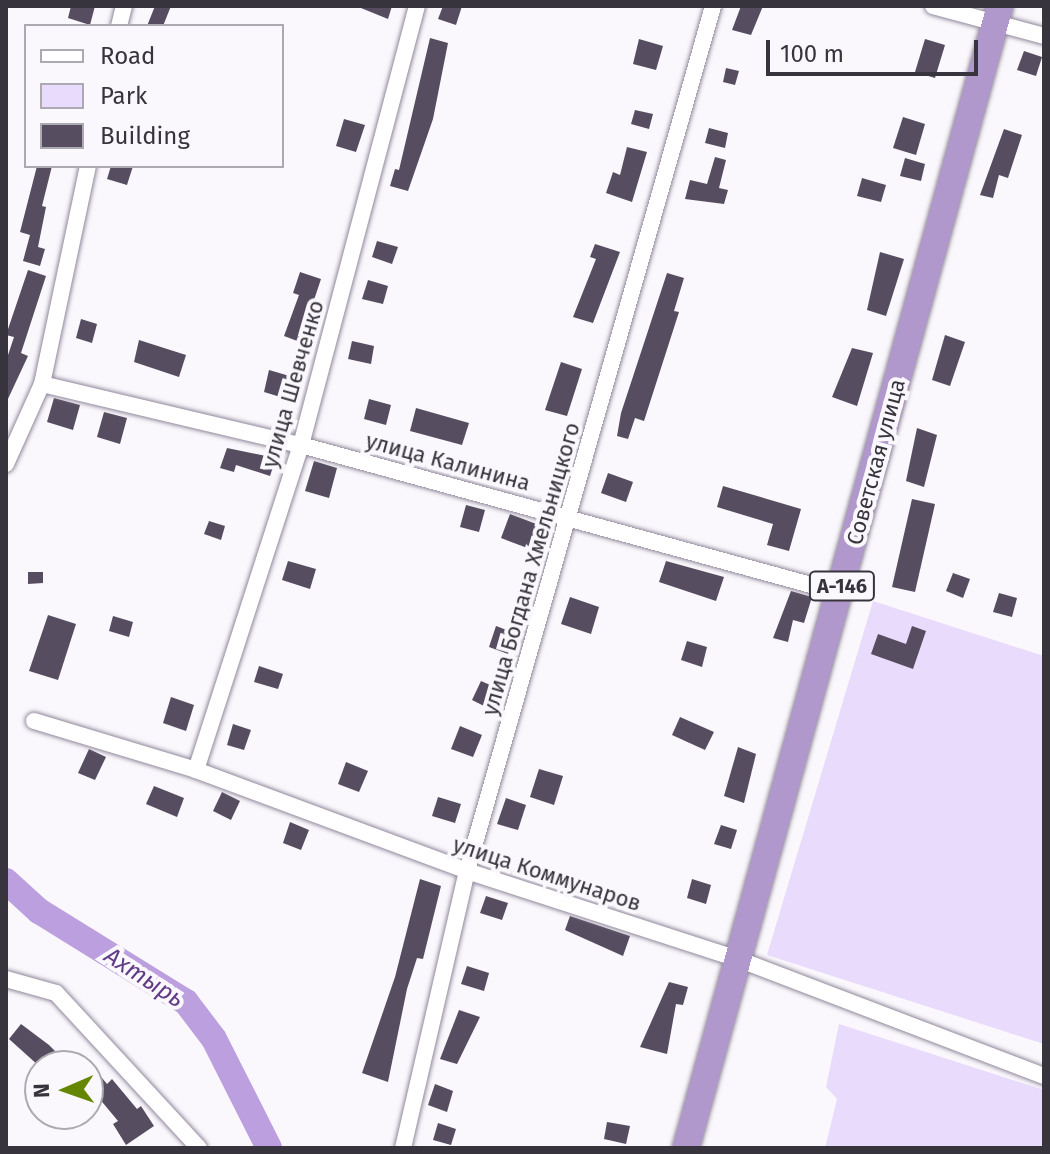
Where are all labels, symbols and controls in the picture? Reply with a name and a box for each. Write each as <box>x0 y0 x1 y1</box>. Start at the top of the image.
legend <box>24 24 284 168</box>
scale bar <box>770 24 982 74</box>
text: 100 m <box>780 40 844 68</box>
text: Road <box>100 42 155 70</box>
text: Park <box>100 82 147 110</box>
text: Building <box>100 122 190 150</box>
street label: улица Шевченко <box>257 297 329 471</box>
street label: Советская улица <box>841 376 911 548</box>
street label: улица Богдана Хмельницкого <box>476 419 586 719</box>
street label: улица Калинина <box>363 427 533 497</box>
road number: А-146 <box>808 570 876 602</box>
street label: улица Коммунаров <box>450 831 644 917</box>
water label: Ахтырь <box>99 942 189 1014</box>
north arrow <box>24 1050 104 1130</box>
text: N <box>28 1083 55 1099</box>

